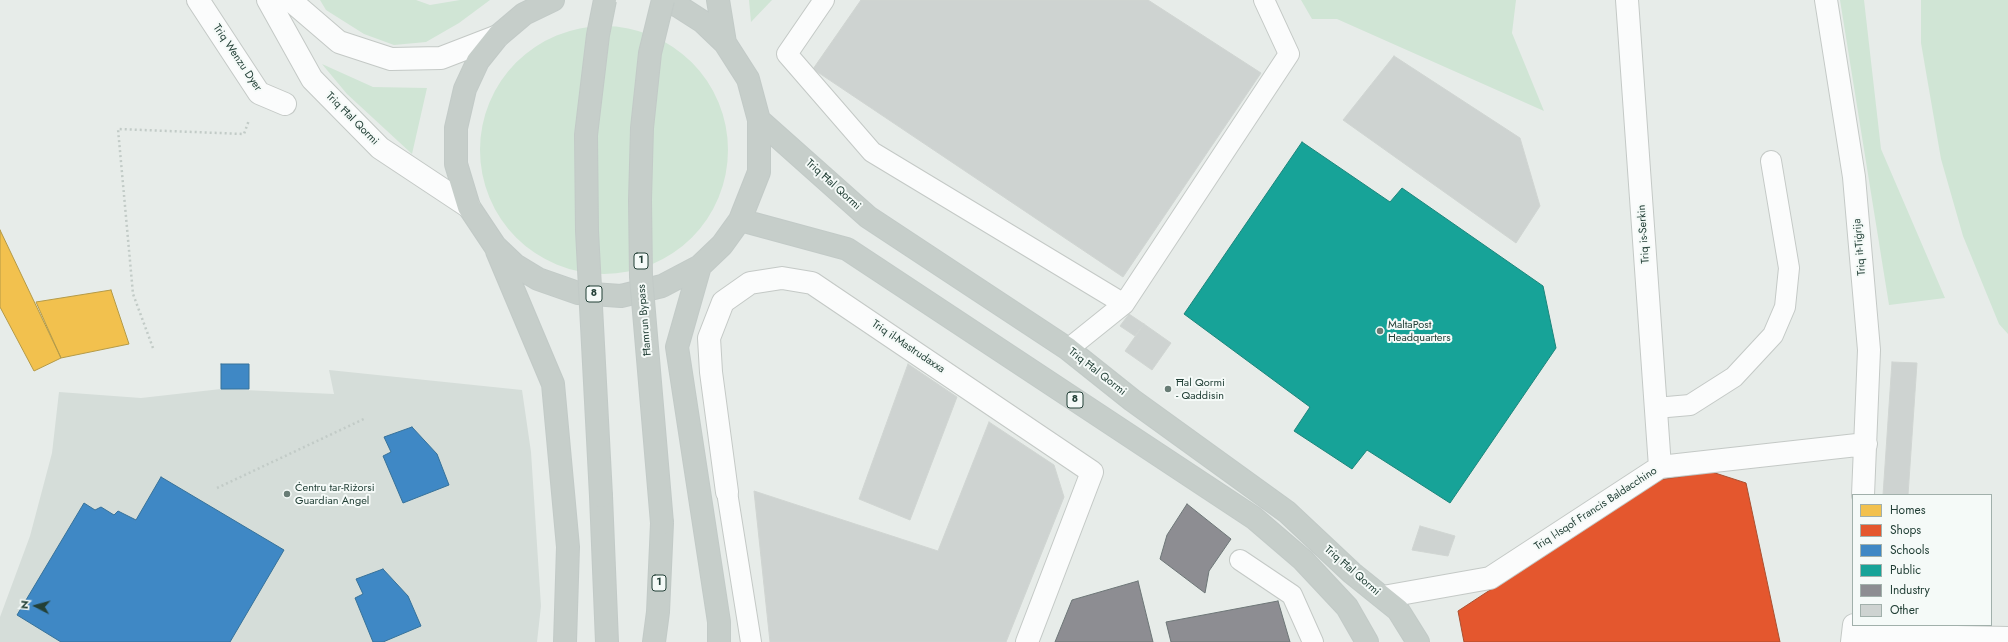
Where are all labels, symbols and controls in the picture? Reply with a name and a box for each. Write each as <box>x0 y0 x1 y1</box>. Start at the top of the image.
street label: Triq Wenzu Dyer <box>210 22 264 94</box>
street label: Triq Ħal Qormi <box>323 90 381 148</box>
street label: Triq Ħal Qormi <box>803 157 863 213</box>
street label: Triq is-Serkin <box>1635 204 1653 264</box>
street label: Triq it-Tiġrija <box>1851 218 1869 276</box>
road number: 1 <box>634 253 648 269</box>
street label: Ħamrun Bypass <box>635 284 655 356</box>
road number: 8 <box>586 286 602 302</box>
street label: Triq il-Mastrudaxxa <box>869 318 947 376</box>
place label: MaltaPost Headquarters <box>1388 318 1451 344</box>
marker: MaltaPost Headquarters <box>1375 326 1385 336</box>
street label: Triq Ħal Qormi <box>1066 345 1128 399</box>
place label: Ħal Qormi - Qaddisin <box>1176 376 1225 402</box>
marker: Ħal Qormi - Qaddisin <box>1163 384 1173 394</box>
road number: 8 <box>1067 392 1083 408</box>
street label: Triq l-Isqof Francis Baldacchino <box>1532 464 1660 554</box>
place label: Ċentru tar-Riżorsi Guardian Angel <box>295 481 375 507</box>
marker: Ċentru tar-Riżorsi Guardian Angel <box>282 489 292 499</box>
legend <box>1852 494 1992 626</box>
text: Homes <box>1890 501 1926 519</box>
text: Shops <box>1890 521 1921 539</box>
text: Schools <box>1890 541 1929 559</box>
street label: Triq Ħal Qormi <box>1322 543 1382 599</box>
text: Public <box>1890 561 1921 579</box>
road number: 1 <box>652 575 666 591</box>
text: Industry <box>1890 581 1930 599</box>
north arrow <box>16 586 56 626</box>
text: N <box>16 600 32 610</box>
text: Other <box>1890 601 1919 619</box>

